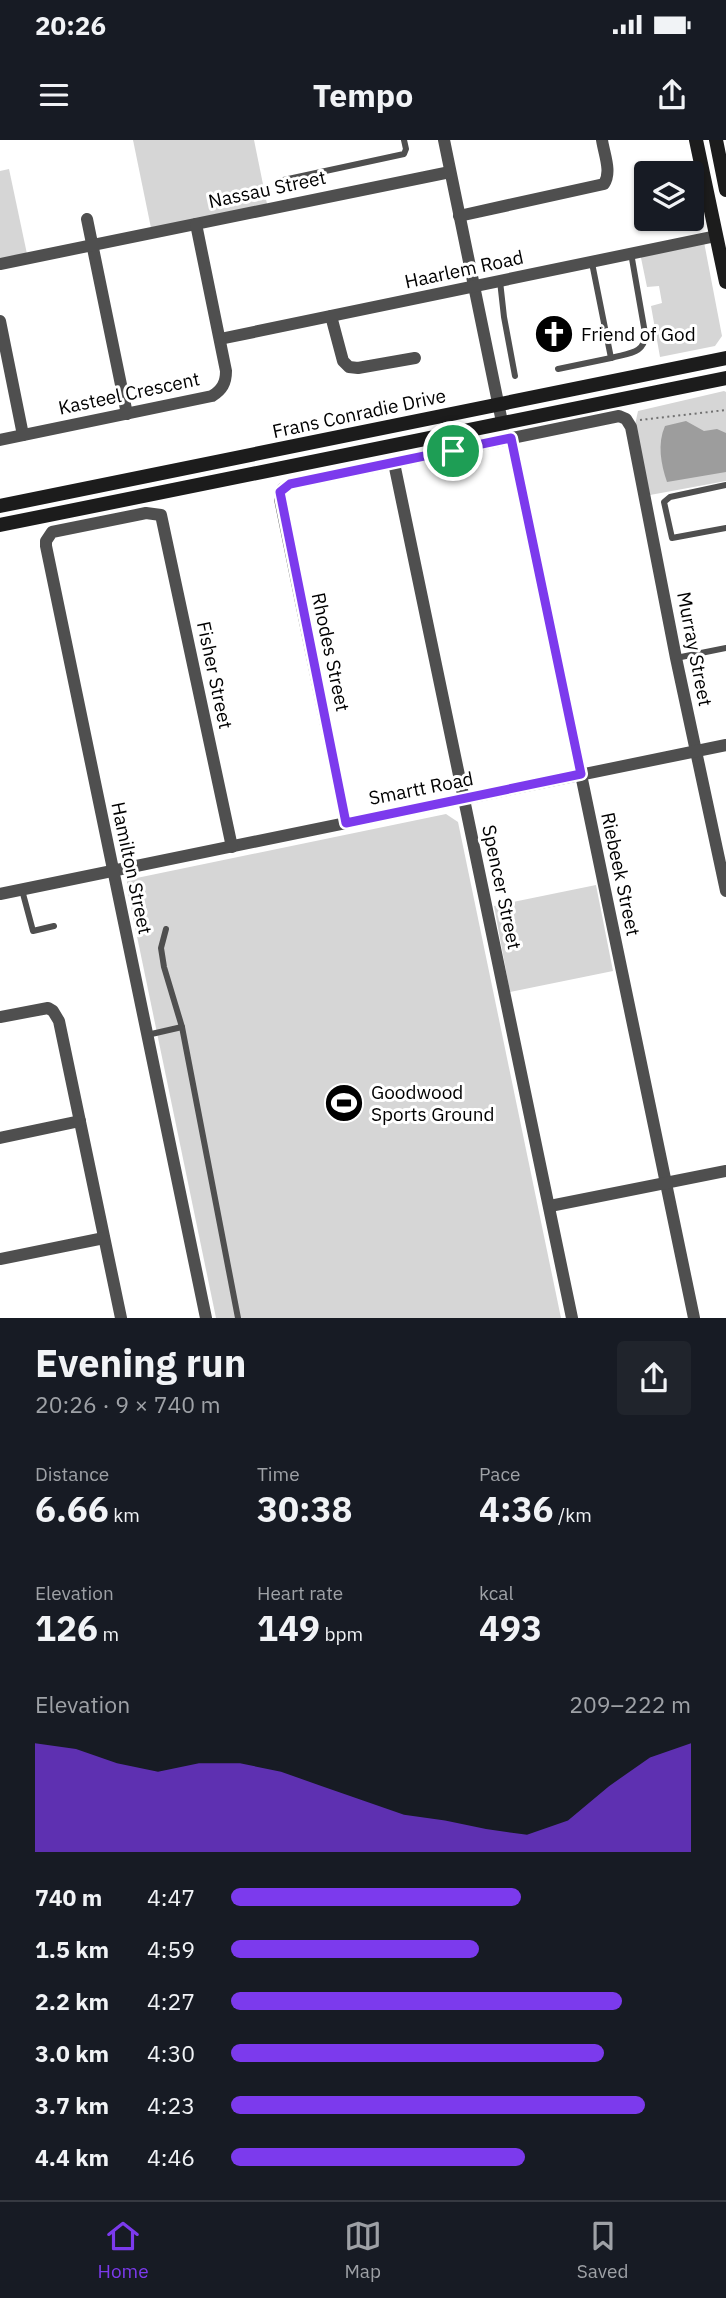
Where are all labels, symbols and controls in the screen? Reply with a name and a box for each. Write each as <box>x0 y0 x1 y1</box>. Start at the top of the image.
text: 20:26 <box>35 8 106 42</box>
text: Tempo <box>313 74 413 116</box>
icon: menu <box>35 76 73 114</box>
icon: share <box>653 76 691 114</box>
map controls <box>634 161 704 231</box>
button: layers <box>634 161 704 231</box>
street label: Nassau Street <box>206 165 328 213</box>
street label: Haarlem Road <box>402 245 526 293</box>
church icon: Friend of God <box>533 313 575 355</box>
place label: Friend of God <box>581 322 696 346</box>
street label: Kasteel Crescent <box>56 366 202 420</box>
street label: Frans Conradie Drive <box>270 383 448 443</box>
pin <box>423 421 483 481</box>
icon: arrive <box>434 432 472 470</box>
street label: Rhodes Street <box>307 590 355 714</box>
street label: Murray Street <box>672 590 718 708</box>
street label: Fisher Street <box>192 619 238 731</box>
street label: Smartt Road <box>367 766 475 810</box>
street label: Hamilton Street <box>106 800 158 936</box>
street label: Riebeek Street <box>596 810 646 938</box>
street label: Spencer Street <box>477 823 527 951</box>
place label: Goodwood Sports Ground <box>371 1080 494 1126</box>
sports icon: Goodwood Sports Ground <box>323 1082 365 1124</box>
text: Evening run <box>35 1338 246 1387</box>
button: share <box>617 1341 691 1415</box>
text: 20:26 · 9 × 740 m <box>35 1389 221 1419</box>
text: Distance <box>35 1462 109 1486</box>
text: Time <box>257 1462 300 1486</box>
text: Pace <box>479 1462 520 1486</box>
text: 6.66 <box>35 1486 109 1532</box>
text: 30:38 <box>257 1486 353 1532</box>
text: 4:36 <box>479 1486 554 1532</box>
text: km <box>109 1503 140 1527</box>
text: /km <box>554 1503 592 1527</box>
text: Elevation <box>35 1581 114 1605</box>
text: Heart rate <box>257 1581 343 1605</box>
text: kcal <box>479 1581 514 1605</box>
text: 126 <box>35 1605 98 1651</box>
text: 149 <box>257 1605 320 1651</box>
text: 493 <box>479 1605 542 1651</box>
text: m <box>98 1622 119 1646</box>
text: bpm <box>320 1622 363 1646</box>
text: Elevation <box>35 1689 130 1719</box>
text: 209–222 m <box>569 1689 691 1719</box>
text: 740 m <box>35 1882 102 1912</box>
text: 4:47 <box>147 1882 195 1912</box>
text: 1.5 km <box>35 1934 109 1964</box>
text: 4:59 <box>147 1934 195 1964</box>
text: 2.2 km <box>35 1986 109 2016</box>
text: 4:27 <box>147 1986 195 2016</box>
text: 3.0 km <box>35 2038 109 2068</box>
text: 4:30 <box>147 2038 195 2068</box>
text: 3.7 km <box>35 2090 109 2120</box>
text: 4:23 <box>147 2090 195 2120</box>
text: 4.4 km <box>35 2142 109 2172</box>
text: 4:46 <box>147 2142 195 2172</box>
tab: Home <box>98 2217 149 2283</box>
tab: Map <box>344 2217 382 2283</box>
tab: Saved <box>577 2217 628 2283</box>

